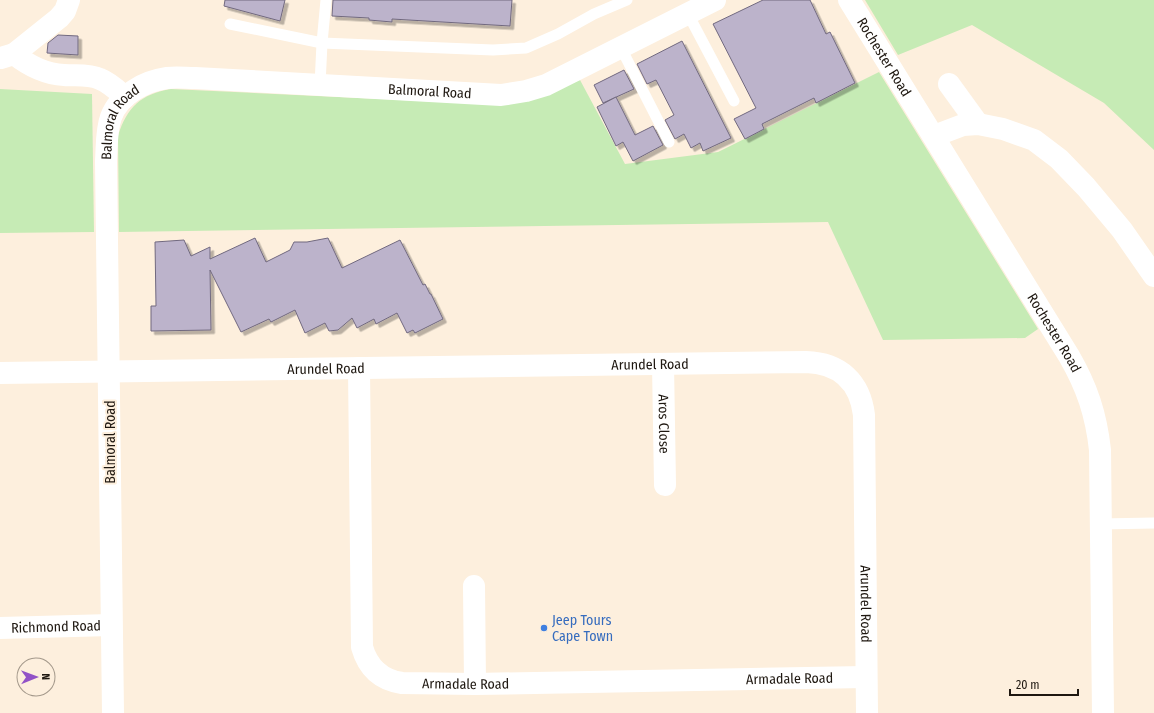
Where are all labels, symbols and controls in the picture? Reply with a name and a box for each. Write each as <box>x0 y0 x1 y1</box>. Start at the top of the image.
street label: Rochester Road <box>853 14 915 100</box>
street label: Balmoral Road <box>388 80 472 102</box>
street label: Balmoral Road <box>98 81 142 160</box>
street label: Rochester Road <box>1024 290 1085 375</box>
street label: Arundel Road <box>611 355 689 373</box>
street label: Arundel Road <box>287 360 365 378</box>
street label: Aros Close <box>655 394 673 454</box>
street label: Balmoral Road <box>102 400 119 484</box>
street label: Arundel Road <box>857 565 875 643</box>
place label: Jeep Tours Cape Town <box>552 612 613 645</box>
street label: Richmond Road <box>11 617 101 636</box>
marker: Jeep Tours Cape Town <box>539 623 549 633</box>
north arrow <box>16 657 56 697</box>
street label: Armadale Road <box>746 669 833 688</box>
scale bar <box>1010 671 1078 697</box>
text: N <box>39 673 52 680</box>
street label: Armadale Road <box>422 675 509 693</box>
text: 20 m <box>1016 678 1040 692</box>

